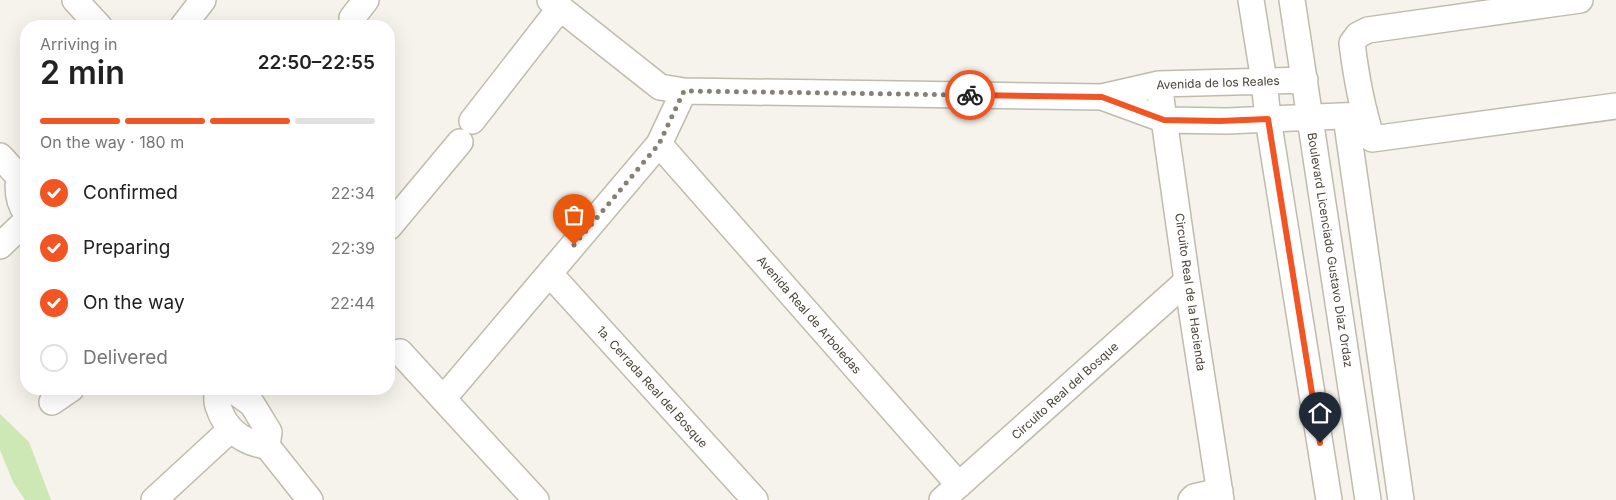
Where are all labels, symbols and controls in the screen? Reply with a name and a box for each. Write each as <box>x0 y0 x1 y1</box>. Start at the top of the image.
text: Arriving in <box>40 34 117 54</box>
text: 22:50–22:55 <box>258 51 375 74</box>
text: 2 min <box>40 53 125 92</box>
courier <box>945 70 995 120</box>
street label: Avenida de los Reales <box>1156 73 1280 92</box>
icon: bike <box>956 81 984 109</box>
street label: Boulevard Licenciado Gustavo Díaz Ordaz <box>1304 131 1357 369</box>
text: On the way · 180 m <box>40 132 184 152</box>
icon: check <box>40 179 68 207</box>
text: Confirmed <box>83 181 178 204</box>
text: 22:34 <box>331 183 375 203</box>
pin <box>553 194 595 245</box>
icon: bag <box>560 201 588 229</box>
street label: Circuito Real de la Hacienda <box>1172 212 1209 372</box>
icon: check <box>40 234 68 262</box>
text: Preparing <box>83 236 170 259</box>
text: 22:39 <box>331 238 375 258</box>
street label: Avenida Real de Arboledas <box>754 253 865 377</box>
icon: check <box>40 289 68 317</box>
text: On the way <box>83 291 185 314</box>
text: 22:44 <box>330 293 375 313</box>
street label: 1a. Cerrada Real del Bosque <box>594 323 711 451</box>
street label: Circuito Real del Bosque <box>1008 339 1121 442</box>
text: Delivered <box>83 346 168 369</box>
pin <box>1299 392 1341 443</box>
icon: home <box>1306 399 1334 427</box>

